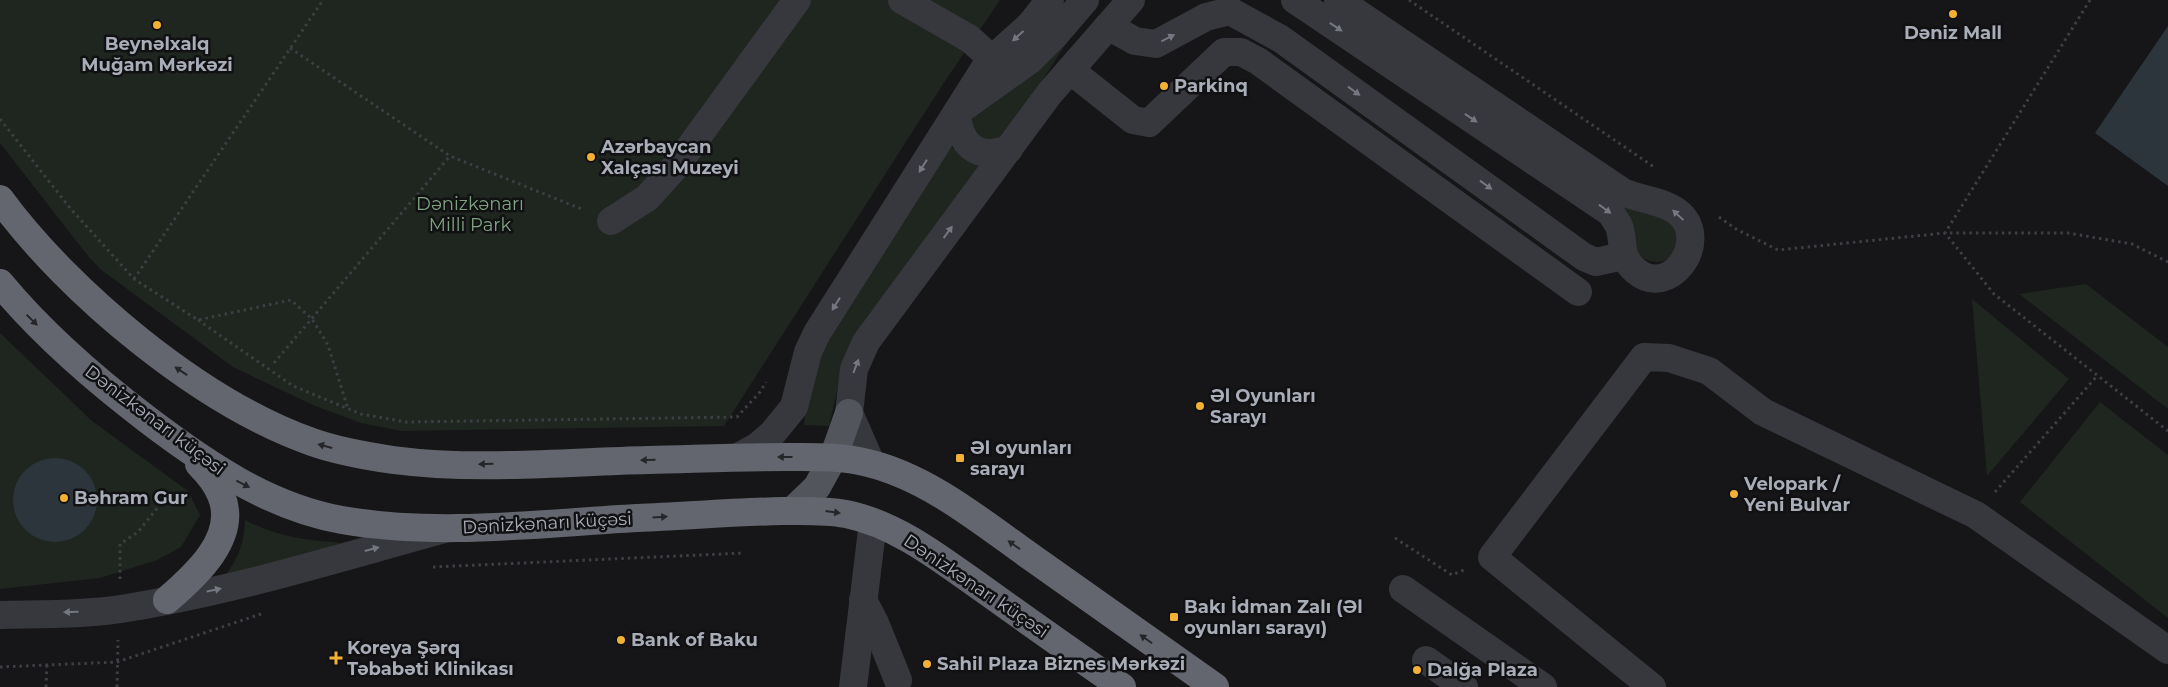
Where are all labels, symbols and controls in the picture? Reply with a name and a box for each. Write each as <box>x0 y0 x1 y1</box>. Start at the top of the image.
marker: Dəniz Mall <box>1947 8 1959 20</box>
marker: Beynəlxalq Muğam Mərkəzi <box>151 19 163 31</box>
one-way arrow <box>1329 22 1343 32</box>
place label: Dəniz Mall <box>1904 22 2002 44</box>
one-way arrow <box>1012 30 1024 42</box>
place label: Beynəlxalq Muğam Mərkəzi <box>81 33 233 76</box>
one-way arrow <box>1161 34 1176 42</box>
place label: Parkinq <box>1174 75 1248 97</box>
marker: Parkinq <box>1158 80 1170 92</box>
one-way arrow <box>1347 86 1361 96</box>
one-way arrow <box>1464 113 1477 123</box>
place label: Azərbaycan Xalçası Muzeyi <box>600 136 739 179</box>
marker: Azərbaycan Xalçası Muzeyi <box>585 151 597 163</box>
one-way arrow <box>918 160 927 173</box>
one-way arrow <box>1479 180 1493 190</box>
park label: Dənizkənarı Milli Park <box>416 193 524 236</box>
one-way arrow <box>1598 204 1611 215</box>
one-way arrow <box>1672 209 1684 220</box>
one-way arrow <box>942 226 953 239</box>
one-way arrow <box>831 297 840 310</box>
one-way arrow <box>26 313 38 325</box>
one-way arrow <box>852 358 860 373</box>
street label: Dənizkənarı küçəsi <box>81 360 229 480</box>
one-way arrow <box>175 366 188 376</box>
place label: Əl Oyunları Sarayı <box>1210 385 1316 428</box>
marker: Əl Oyunları Sarayı <box>1194 400 1206 412</box>
place label: Əl oyunları sarayı <box>970 437 1072 480</box>
one-way arrow <box>317 442 332 450</box>
marker: Əl oyunları sarayı <box>954 452 966 464</box>
one-way arrow <box>777 453 793 461</box>
one-way arrow <box>640 456 656 464</box>
one-way arrow <box>477 461 493 469</box>
place label: Velopark / Yeni Bulvar <box>1743 473 1850 516</box>
one-way arrow <box>235 480 250 488</box>
place label: Bəhram Gur <box>74 487 188 509</box>
marker: Velopark / Yeni Bulvar <box>1728 488 1740 500</box>
marker: Bəhram Gur <box>58 492 70 504</box>
street label: Dənizkənarı küçəsi <box>462 508 632 538</box>
one-way arrow <box>825 509 841 517</box>
one-way arrow <box>652 513 668 521</box>
street label: Dənizkənarı küçəsi <box>899 529 1053 643</box>
one-way arrow <box>1007 540 1020 550</box>
one-way arrow <box>364 545 379 553</box>
one-way arrow <box>207 586 223 594</box>
place label: Bakı İdman Zalı (Əl oyunları sarayı) <box>1184 596 1363 639</box>
one-way arrow <box>63 609 79 617</box>
marker: Bakı İdman Zalı (Əl oyunları sarayı) <box>1168 611 1180 623</box>
place label: Bank of Baku <box>631 629 758 651</box>
marker: Bank of Baku <box>615 634 627 646</box>
one-way arrow <box>1139 634 1153 644</box>
place label: Koreya Şərq Təbabəti Klinikası <box>347 637 514 680</box>
marker: Koreya Şərq Təbabəti Klinikası <box>329 651 343 665</box>
place label: Sahil Plaza Biznes Mərkəzi <box>937 653 1185 675</box>
marker: Sahil Plaza Biznes Mərkəzi <box>921 658 933 670</box>
place label: Dalğa Plaza <box>1427 659 1538 681</box>
marker: Dalğa Plaza <box>1411 664 1423 676</box>

